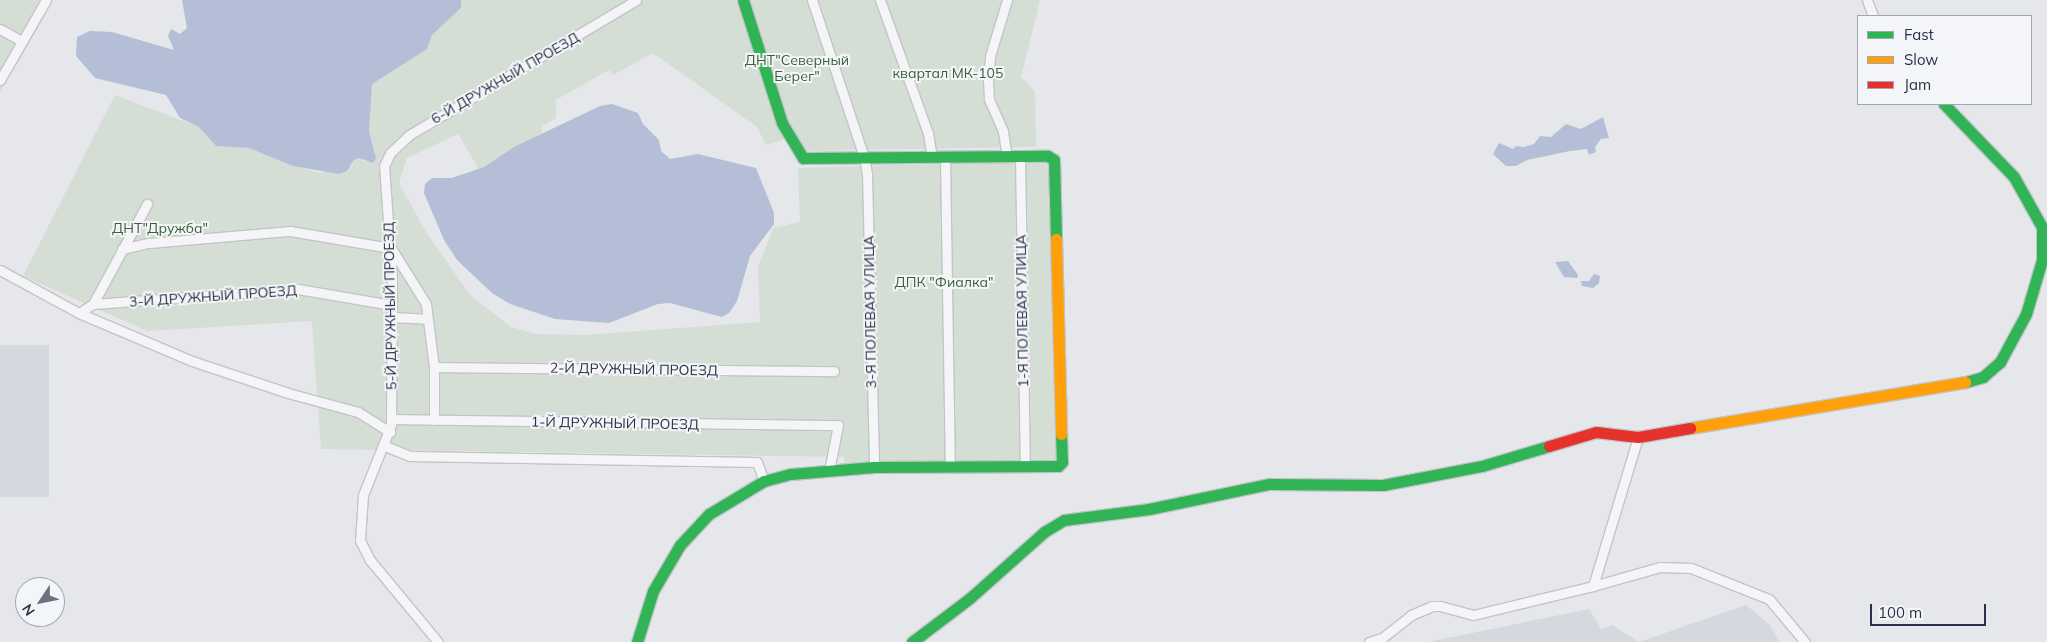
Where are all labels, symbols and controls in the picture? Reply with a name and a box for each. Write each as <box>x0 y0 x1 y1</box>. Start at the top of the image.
legend <box>1857 15 2032 105</box>
text: Fast <box>1904 25 1934 44</box>
street label: 6-Й ДРУЖНЫЙ ПРОЕЗД <box>428 29 582 127</box>
text: Slow <box>1904 50 1938 69</box>
park label: ДНТ"Северный Берег" <box>745 52 849 84</box>
park label: квартал МК-105 <box>893 65 1003 81</box>
text: Jam <box>1904 75 1931 94</box>
park label: ДНТ"Дружба" <box>112 220 208 236</box>
street label: 5-Й ДРУЖНЫЙ ПРОЕЗД <box>380 222 400 390</box>
street label: 1-Я ПОЛЕВАЯ УЛИЦА <box>1012 234 1032 388</box>
street label: 3-Я ПОЛЕВАЯ УЛИЦА <box>860 235 880 389</box>
park label: ДПК "Фиалка" <box>894 274 994 290</box>
street label: 3-Й ДРУЖНЫЙ ПРОЕЗД <box>128 282 298 310</box>
street label: 2-Й ДРУЖНЫЙ ПРОЕЗД <box>550 359 718 379</box>
street label: 1-Й ДРУЖНЫЙ ПРОЕЗД <box>531 413 699 433</box>
north arrow <box>15 577 65 627</box>
scale bar <box>1872 594 1988 626</box>
text: N <box>18 600 39 619</box>
text: 100 m <box>1878 603 1922 622</box>

